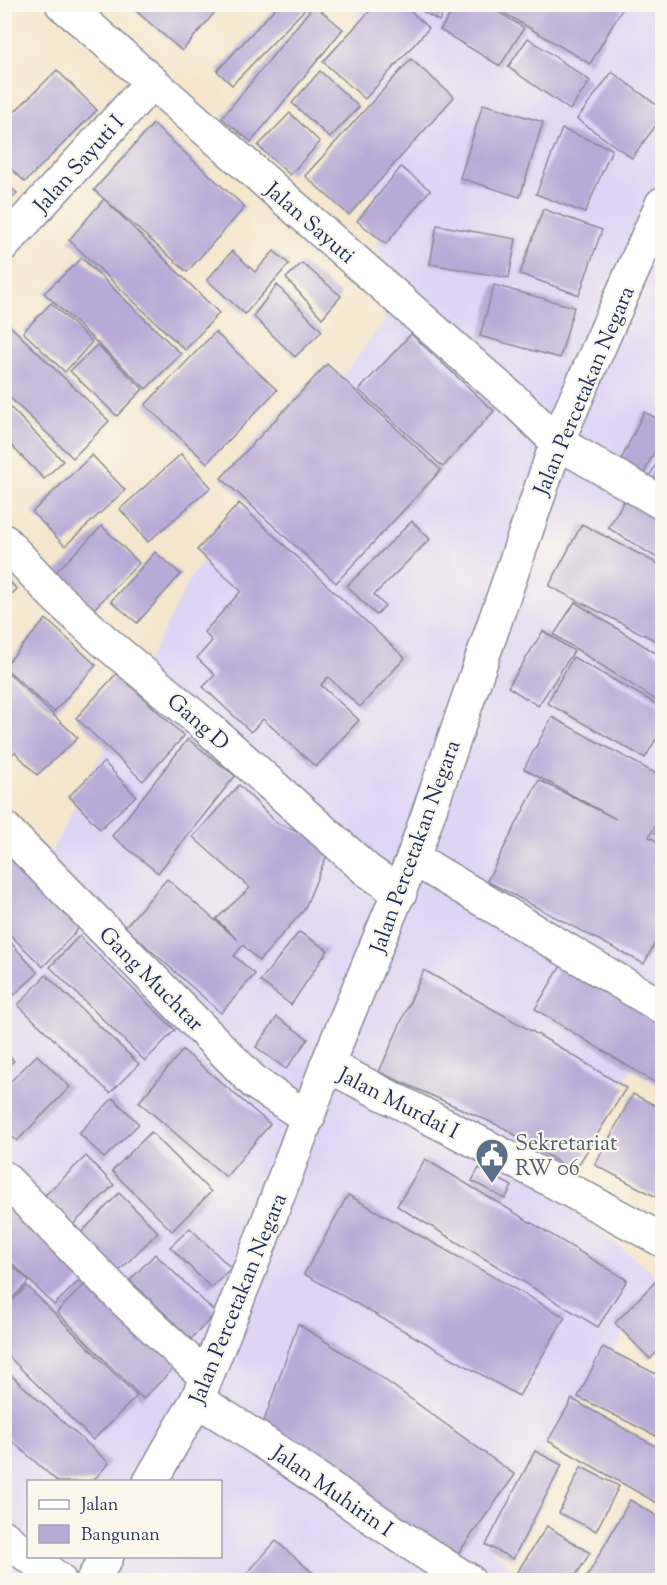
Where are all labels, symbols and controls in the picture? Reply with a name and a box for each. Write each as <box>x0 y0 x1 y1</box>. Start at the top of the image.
street label: Jalan Sayuti I <box>27 109 133 222</box>
street label: Jalan Sayuti <box>256 175 361 273</box>
street label: Jalan Percetakan Negara <box>527 282 644 502</box>
street label: Gang D <box>159 687 235 760</box>
street label: Jalan Percetakan Negara <box>363 736 470 959</box>
street label: Gang Muchtar <box>90 920 210 1040</box>
street label: Jalan Murdai I <box>331 1060 464 1149</box>
place label: Sekretariat RW 06 <box>515 1129 618 1186</box>
public building icon: Sekretariat RW 06 <box>474 1137 510 1184</box>
street label: Jalan Percetakan Negara <box>183 1189 297 1410</box>
street label: Jalan Muhirin I <box>263 1438 398 1546</box>
legend <box>27 1480 222 1558</box>
text: Jalan <box>80 1493 119 1519</box>
text: Bangunan <box>81 1523 160 1549</box>

